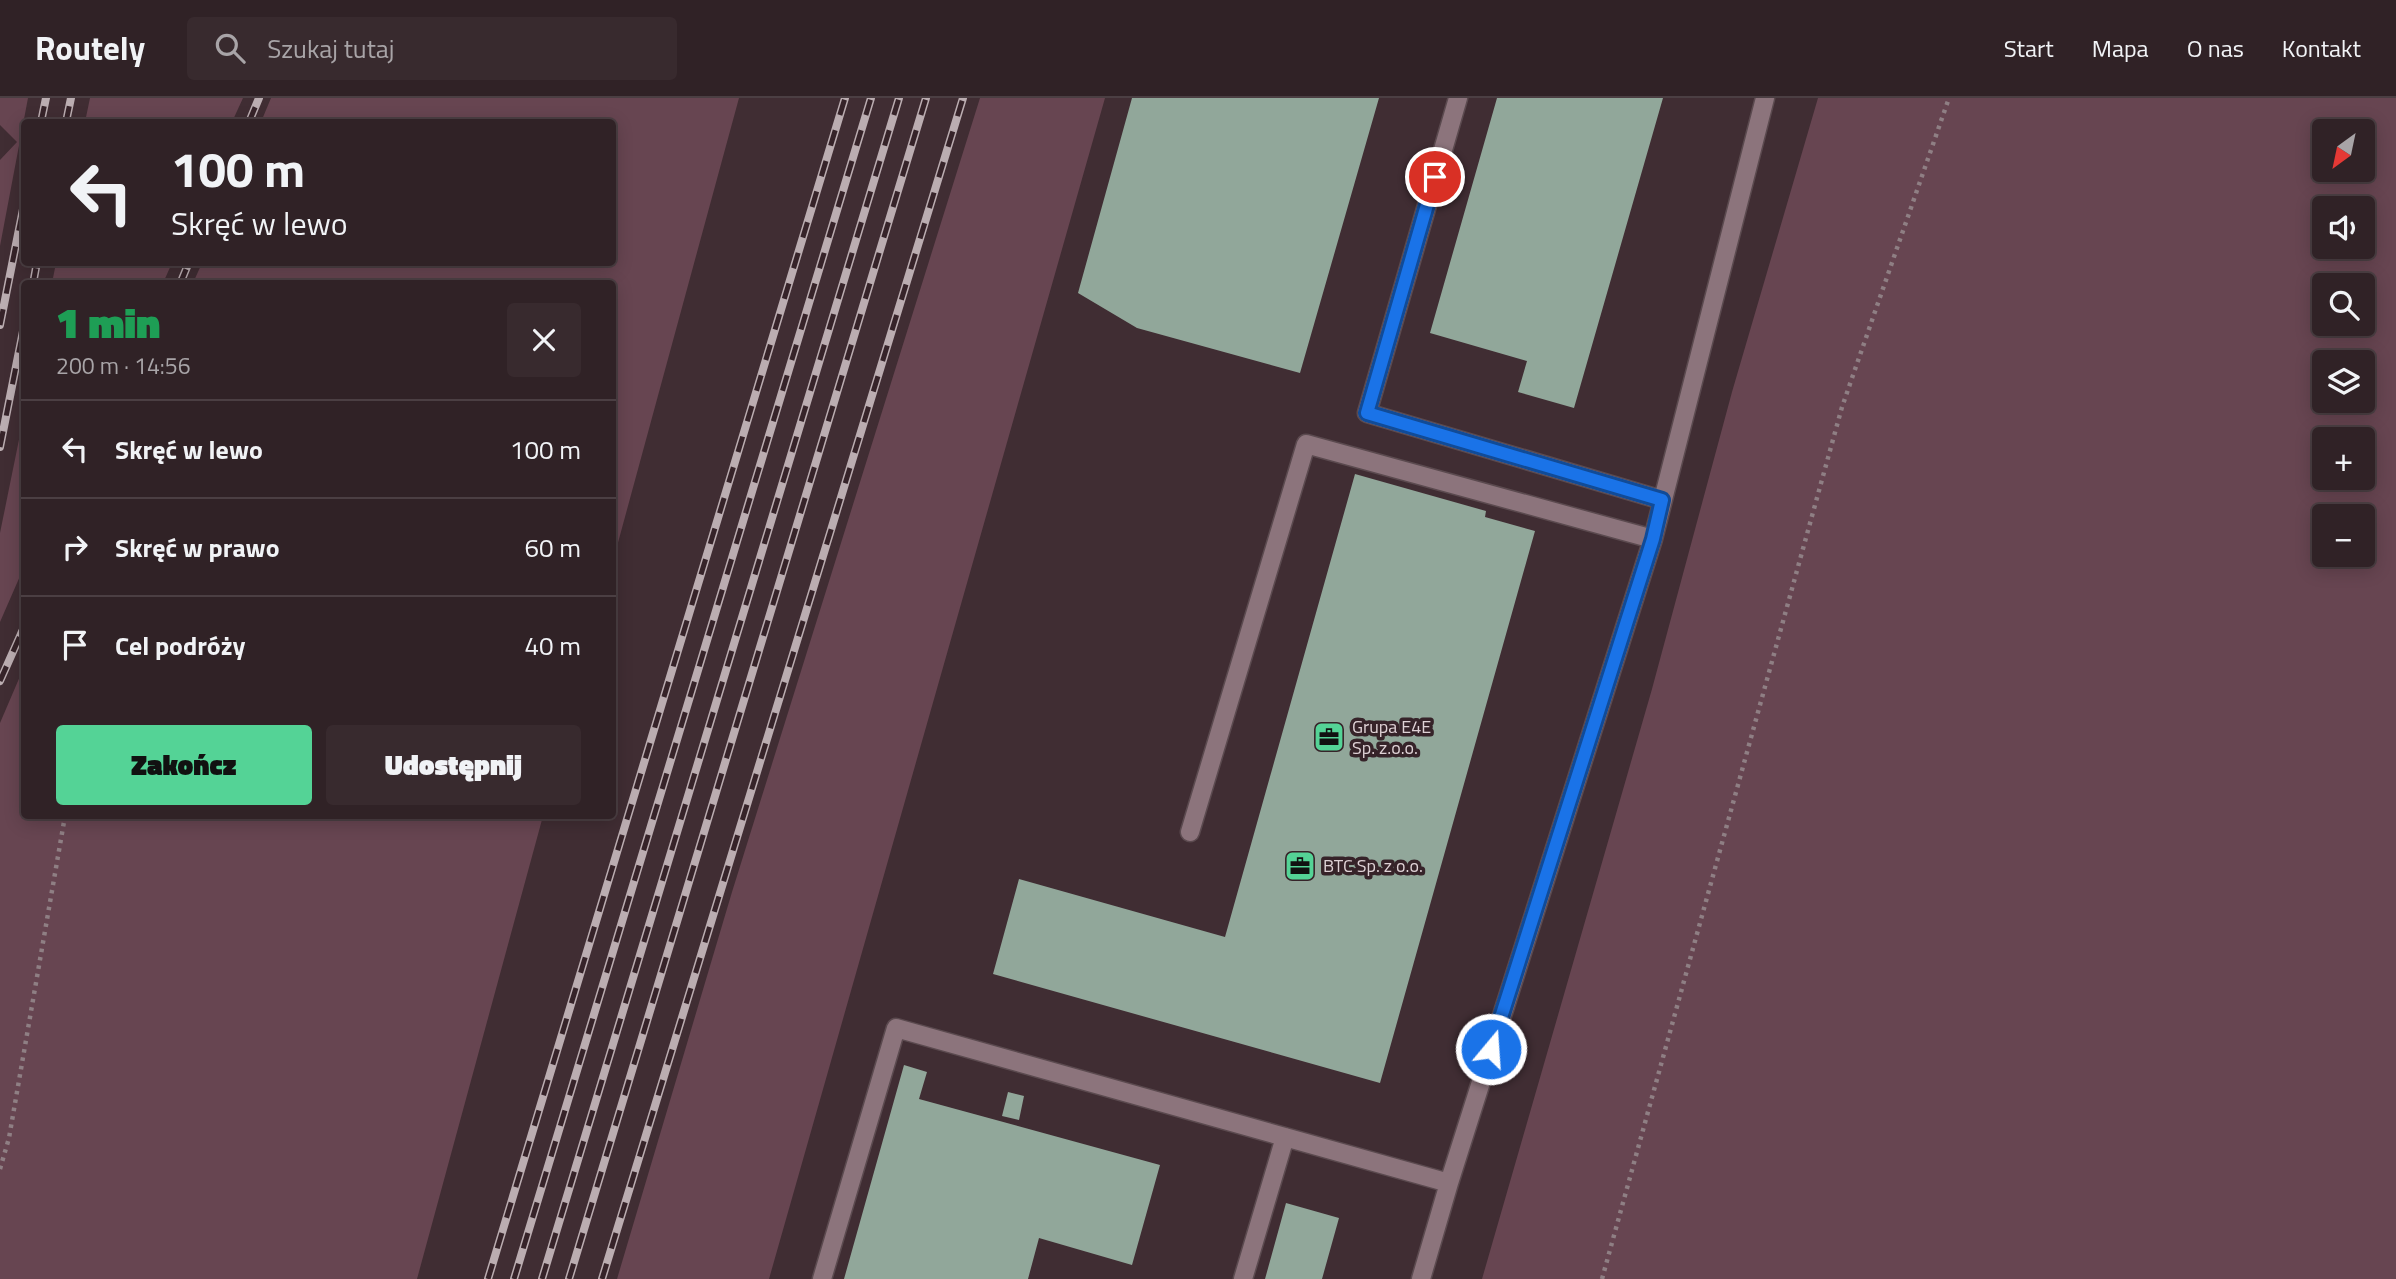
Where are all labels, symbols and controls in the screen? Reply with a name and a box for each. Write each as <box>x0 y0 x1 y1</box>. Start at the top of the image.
search box <box>187 17 677 80</box>
text: Routely <box>35 23 145 73</box>
icon: search <box>211 29 249 67</box>
text: Szukaj tutaj <box>267 29 395 68</box>
text: Start <box>2004 30 2054 66</box>
text: Mapa <box>2092 30 2149 66</box>
text: O nas <box>2187 30 2244 66</box>
text: Kontakt <box>2282 30 2361 66</box>
north arrow <box>2312 119 2375 182</box>
map controls <box>2312 119 2375 567</box>
text: 100 m <box>171 131 305 206</box>
icon: left <box>56 147 147 238</box>
pin <box>1405 147 1465 207</box>
icon: arrive <box>1416 158 1454 196</box>
button: sound <box>2312 196 2375 259</box>
text: Skręć w lewo <box>171 199 348 247</box>
button: search <box>2312 273 2375 336</box>
text: 1 min <box>56 290 160 354</box>
button: close <box>507 303 581 377</box>
text: 200 m · 14:56 <box>56 348 191 383</box>
button: layers <box>2312 350 2375 413</box>
button: + <box>2312 427 2375 490</box>
icon: left <box>56 430 94 468</box>
text: Skręć w lewo <box>115 430 263 469</box>
text: 100 m <box>510 430 581 469</box>
button: − <box>2312 504 2375 567</box>
icon: right <box>56 528 94 566</box>
text: Skręć w prawo <box>115 528 280 567</box>
text: 60 m <box>524 528 581 567</box>
icon: arrive <box>56 626 94 664</box>
text: Cel podróży <box>115 626 245 665</box>
text: 40 m <box>524 626 581 665</box>
place label: Grupa E4E Sp. z.o.o. <box>1352 713 1431 761</box>
office icon: Grupa E4E Sp. z.o.o. <box>1312 720 1346 754</box>
button: Zakończ <box>56 725 312 805</box>
button: Udostępnij <box>326 725 581 805</box>
office icon: BTC Sp. z o.o. <box>1283 849 1317 883</box>
place label: BTC Sp. z o.o. <box>1323 852 1423 879</box>
position arrow <box>1454 1012 1528 1086</box>

